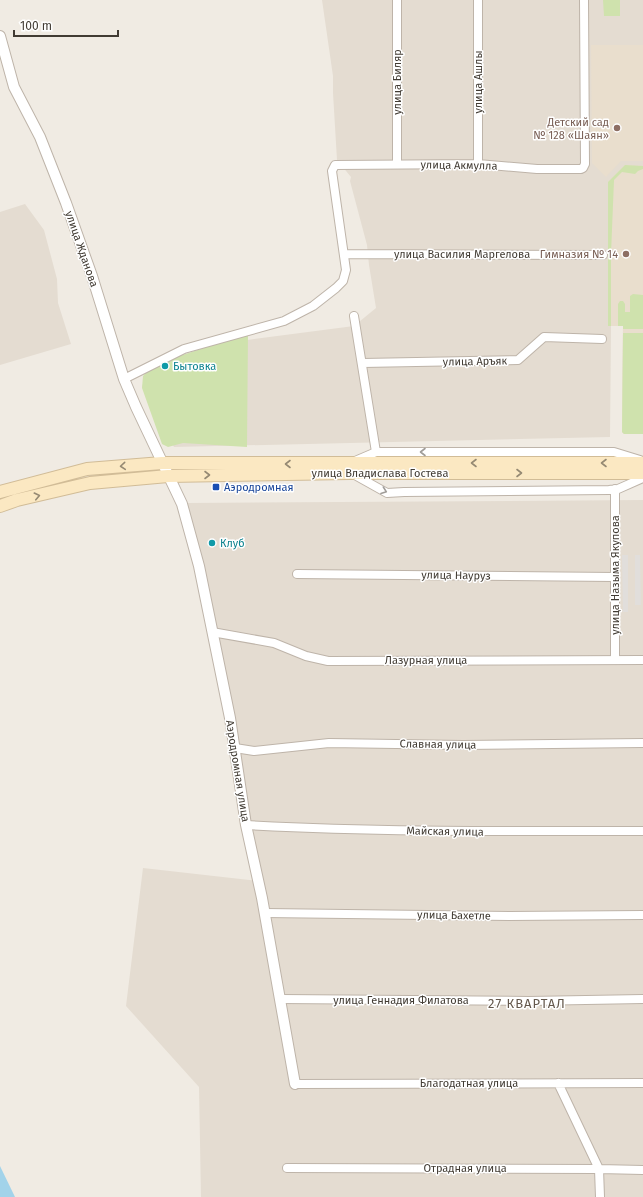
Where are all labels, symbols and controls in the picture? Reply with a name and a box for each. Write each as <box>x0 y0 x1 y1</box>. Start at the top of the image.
scale bar <box>14 12 118 38</box>
text: 100 m <box>20 19 52 33</box>
street label: улица Биляр <box>391 49 404 115</box>
street label: улица Ашлы <box>472 50 485 114</box>
place label: Детский сад № 128 «Шаян» <box>533 116 609 142</box>
marker: Детский сад № 128 «Шаян» <box>612 123 622 133</box>
street label: улица Акмулла <box>420 158 498 173</box>
street label: улица Жданова <box>62 209 101 289</box>
street label: улица Василия Маргелова <box>394 248 530 261</box>
place label: Гимназия № 14 <box>540 248 618 261</box>
marker: Гимназия № 14 <box>621 249 631 259</box>
street label: улица Аръяк <box>443 354 508 369</box>
place label: Бытовка <box>173 360 216 373</box>
marker: Бытовка <box>160 361 170 371</box>
one-way arrow <box>420 448 426 456</box>
one-way arrow <box>285 459 291 468</box>
one-way arrow <box>471 459 477 467</box>
one-way arrow <box>601 459 607 467</box>
one-way arrow <box>120 461 126 470</box>
street label: улица Владислава Гостева <box>312 467 448 480</box>
one-way arrow <box>516 469 522 477</box>
one-way arrow <box>204 471 210 480</box>
place label: Аэродромная <box>224 481 294 494</box>
marker: Аэродромная <box>211 482 221 492</box>
one-way arrow <box>381 486 388 494</box>
one-way arrow <box>34 492 41 500</box>
street label: улица Назыма Якупова <box>609 515 622 635</box>
place label: Клуб <box>220 537 245 550</box>
marker: Клуб <box>207 538 217 548</box>
street label: улица Науруз <box>421 568 491 583</box>
street label: Лазурная улица <box>385 654 467 667</box>
street label: Аэродромная улица <box>223 719 252 823</box>
street label: Славная улица <box>399 737 477 752</box>
street label: Майская улица <box>406 824 484 839</box>
street label: улица Бахетле <box>417 908 491 923</box>
street label: улица Геннадия Филатова <box>333 994 469 1007</box>
district label: 27 КВАРТАЛ <box>488 996 566 1011</box>
street label: Благодатная улица <box>420 1077 518 1090</box>
street label: Отрадная улица <box>423 1162 507 1175</box>

